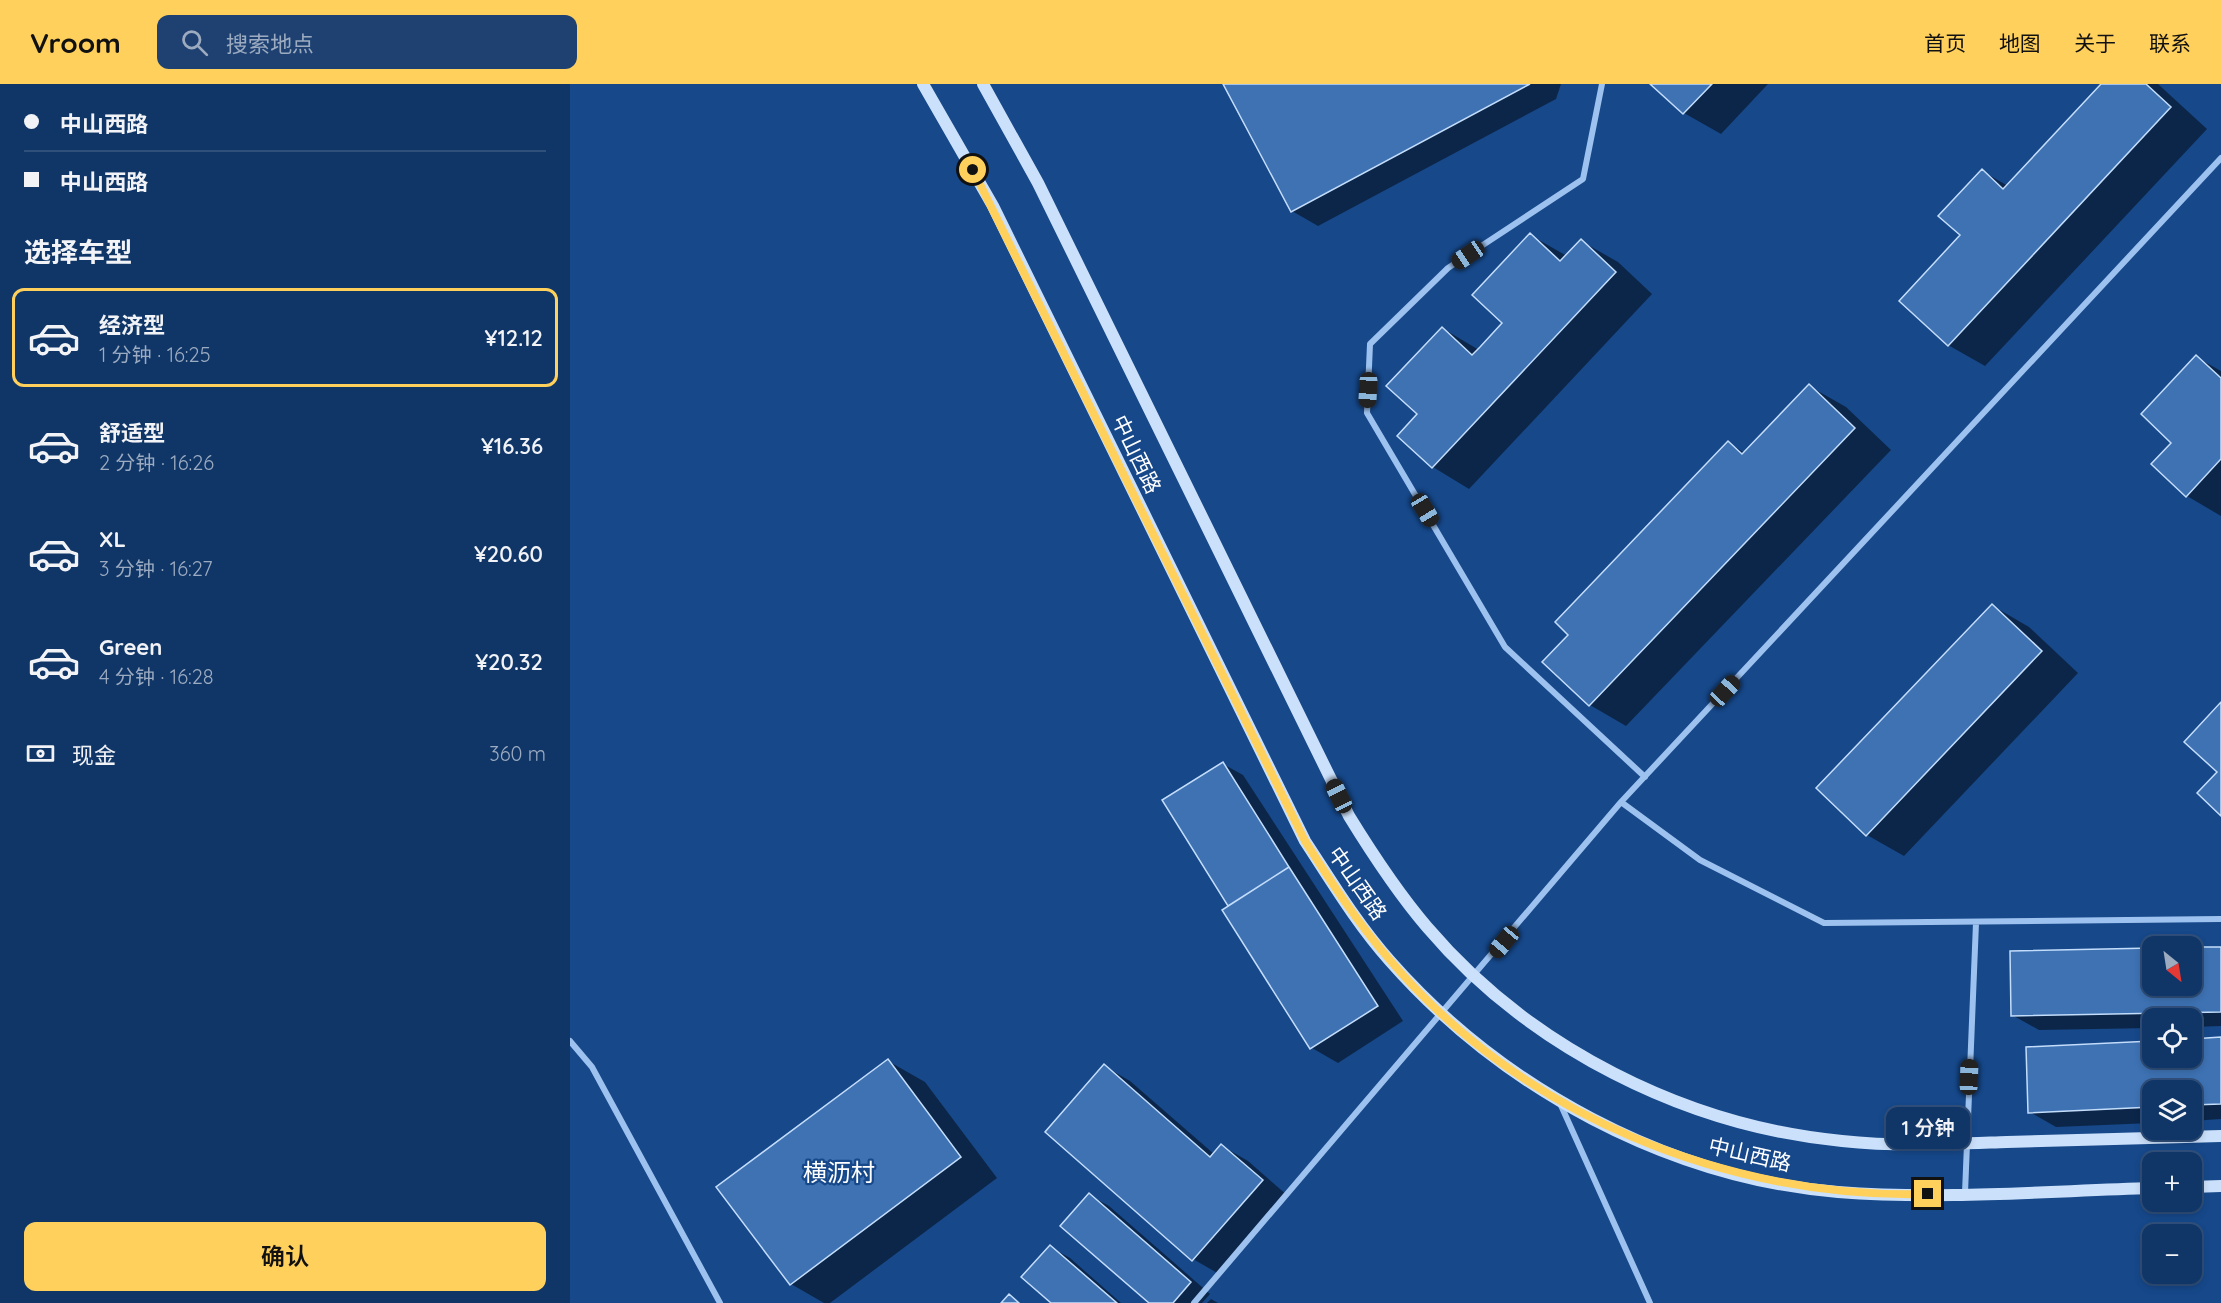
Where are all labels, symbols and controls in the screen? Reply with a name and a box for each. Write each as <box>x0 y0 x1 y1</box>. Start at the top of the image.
search box <box>157 15 577 69</box>
text: Vroom <box>30 25 121 60</box>
icon: search <box>178 26 211 59</box>
text: 搜索地点 <box>226 30 314 58</box>
text: 首页 <box>1924 30 1966 56</box>
text: 地图 <box>1999 30 2041 56</box>
text: 关于 <box>2074 30 2116 56</box>
text: 联系 <box>2149 30 2191 56</box>
text: 中山西路 <box>60 110 148 138</box>
route start <box>959 156 986 183</box>
text: 中山西路 <box>60 168 148 196</box>
text: 选择车型 <box>24 235 132 269</box>
car <box>1448 237 1488 273</box>
icon: car <box>27 311 81 365</box>
text: 经济型 <box>99 311 165 339</box>
text: ¥12.12 <box>485 324 543 352</box>
text: 1 分钟 · 16:25 <box>99 342 211 367</box>
car <box>1358 372 1378 408</box>
street label: 中山西路 <box>1107 411 1167 497</box>
icon: car <box>27 419 81 473</box>
text: 舒适型 <box>99 419 165 447</box>
text: ¥16.36 <box>481 432 543 460</box>
text: 2 分钟 · 16:26 <box>99 450 214 475</box>
car <box>1408 490 1442 530</box>
text: XL <box>99 525 126 553</box>
icon: car <box>27 527 81 581</box>
text: ¥20.60 <box>474 540 543 568</box>
text: 3 分钟 · 16:27 <box>99 556 213 581</box>
text: Green <box>99 633 162 661</box>
icon: car <box>27 635 81 689</box>
text: ¥20.32 <box>475 648 543 676</box>
text: 4 分钟 · 16:28 <box>99 664 214 689</box>
car <box>1706 672 1744 710</box>
icon: cash <box>24 737 57 770</box>
text: 现金 <box>72 741 116 769</box>
text: 360 m <box>489 741 546 766</box>
car <box>1323 776 1355 816</box>
street label: 中山西路 <box>1323 841 1393 925</box>
car <box>1486 922 1522 962</box>
north arrow <box>2142 936 2202 996</box>
map controls <box>2142 936 2202 1284</box>
button: locate <box>2142 1008 2202 1068</box>
car <box>1959 1059 1979 1095</box>
button: layers <box>2142 1080 2202 1140</box>
callout: 1 分钟 <box>1886 1107 1970 1149</box>
text: 1 分钟 <box>1901 1115 1955 1140</box>
street label: 中山西路 <box>1706 1132 1794 1176</box>
button: + <box>2142 1152 2202 1212</box>
district label: 横沥村 <box>803 1157 875 1187</box>
route end <box>1914 1180 1941 1207</box>
button: 确认 <box>24 1222 546 1291</box>
button: − <box>2142 1224 2202 1284</box>

